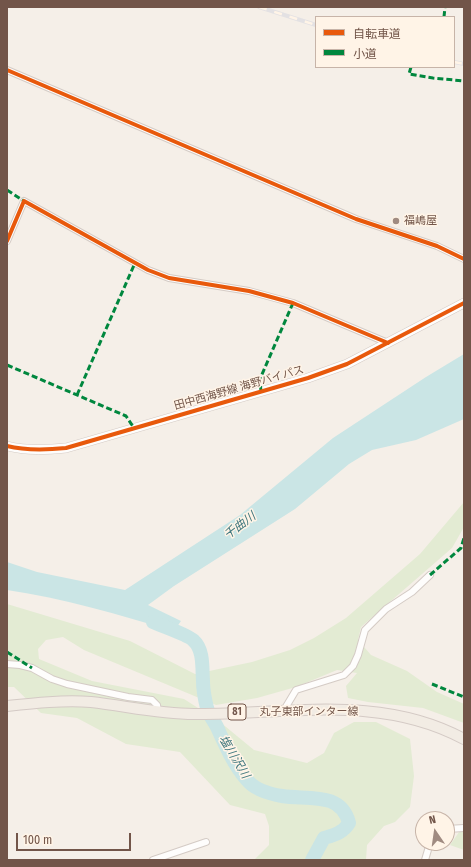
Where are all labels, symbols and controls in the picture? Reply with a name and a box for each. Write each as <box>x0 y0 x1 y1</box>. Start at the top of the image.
legend <box>315 16 455 68</box>
text: 自転車道 <box>353 27 401 41</box>
text: 小道 <box>353 47 377 61</box>
place label: 福嶋屋 <box>404 214 437 228</box>
marker: 福嶋屋 <box>391 216 401 226</box>
street label: 田中西海野線 海野バイパス <box>172 363 306 413</box>
water label: 千曲川 <box>221 509 259 543</box>
road number: 81 <box>228 704 246 720</box>
street label: 丸子東部インター線 <box>260 705 358 719</box>
water label: 塩川沢川 <box>215 733 253 781</box>
north arrow <box>415 811 455 851</box>
text: N <box>428 813 437 827</box>
scale bar <box>18 825 133 851</box>
text: 100 m <box>23 833 52 847</box>

